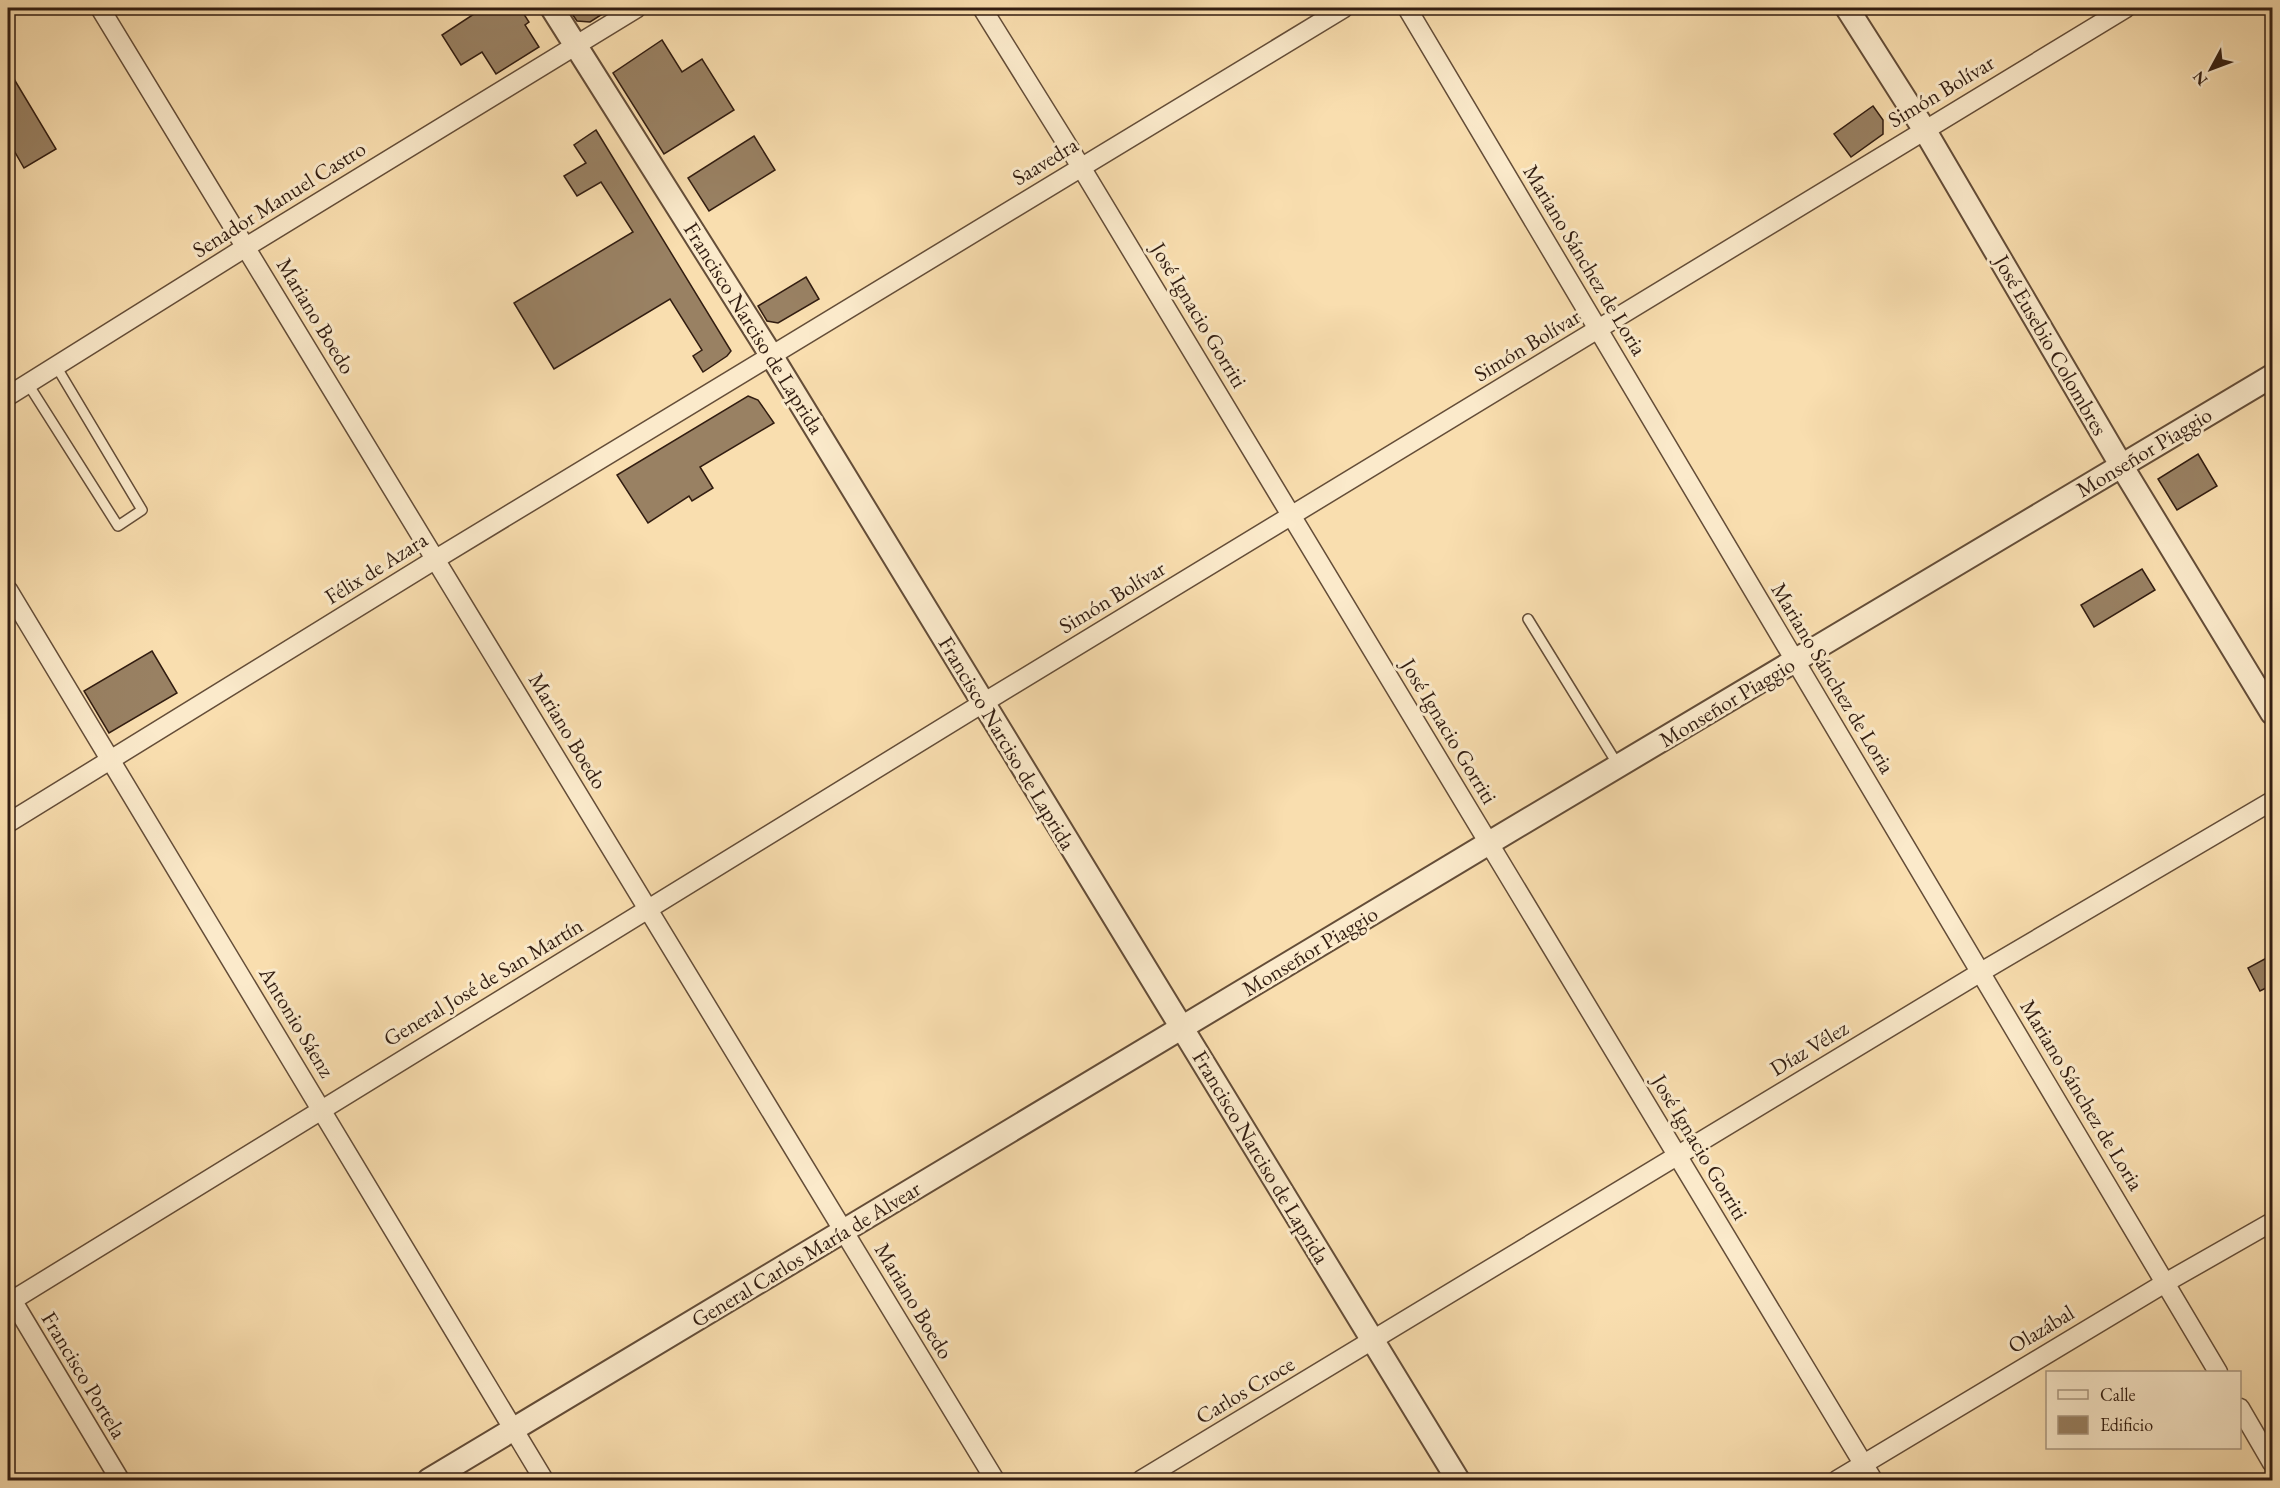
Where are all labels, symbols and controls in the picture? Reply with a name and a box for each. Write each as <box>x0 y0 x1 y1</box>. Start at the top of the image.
north arrow <box>2181 39 2241 99</box>
street label: Simón Bolívar <box>1882 48 2000 134</box>
text: N <box>2188 67 2212 90</box>
street label: Saavedra <box>1007 130 1084 192</box>
street label: Senador Manuel Castro <box>187 134 371 264</box>
street label: Mariano Sánchez de Loria <box>1516 159 1654 361</box>
street label: Francisco Narciso de Laprida <box>677 217 831 439</box>
street label: José Ignacio Gorriti <box>1143 235 1254 393</box>
street label: José Eusebio Colombres <box>1986 248 2115 441</box>
street label: Mariano Boedo <box>270 252 362 380</box>
street label: Simón Bolívar <box>1468 302 1586 388</box>
street label: Monseñor Piaggio <box>2071 400 2217 504</box>
street label: Félix de Azara <box>319 525 433 611</box>
street label: Simón Bolívar <box>1053 554 1171 640</box>
street label: Mariano Sánchez de Loria <box>1764 577 1902 779</box>
street label: Francisco Narciso de Laprida <box>932 631 1082 855</box>
street label: Monseñor Piaggio <box>1654 650 1800 754</box>
street label: José Ignacio Gorriti <box>1393 651 1504 809</box>
street label: Mariano Boedo <box>522 667 614 795</box>
street label: Monseñor Piaggio <box>1237 899 1383 1003</box>
street label: General José de San Martín <box>378 911 588 1053</box>
street label: Antonio Sáenz <box>252 960 342 1083</box>
street label: Mariano Sánchez de Loria <box>2013 994 2151 1196</box>
street label: Díaz Vélez <box>1765 1013 1854 1083</box>
street label: Francisco Narciso de Laprida <box>1186 1045 1336 1269</box>
street label: José Ignacio Gorriti <box>1644 1067 1755 1225</box>
street label: General Carlos María de Alvear <box>686 1174 927 1334</box>
street label: Mariano Boedo <box>868 1237 960 1365</box>
street label: Olazábal <box>2002 1298 2080 1360</box>
street label: Francisco Portela <box>35 1306 133 1444</box>
street label: Carlos Croce <box>1190 1349 1300 1431</box>
legend <box>2046 1371 2241 1449</box>
text: Calle <box>2100 1383 2136 1406</box>
text: Edificio <box>2100 1413 2153 1436</box>

